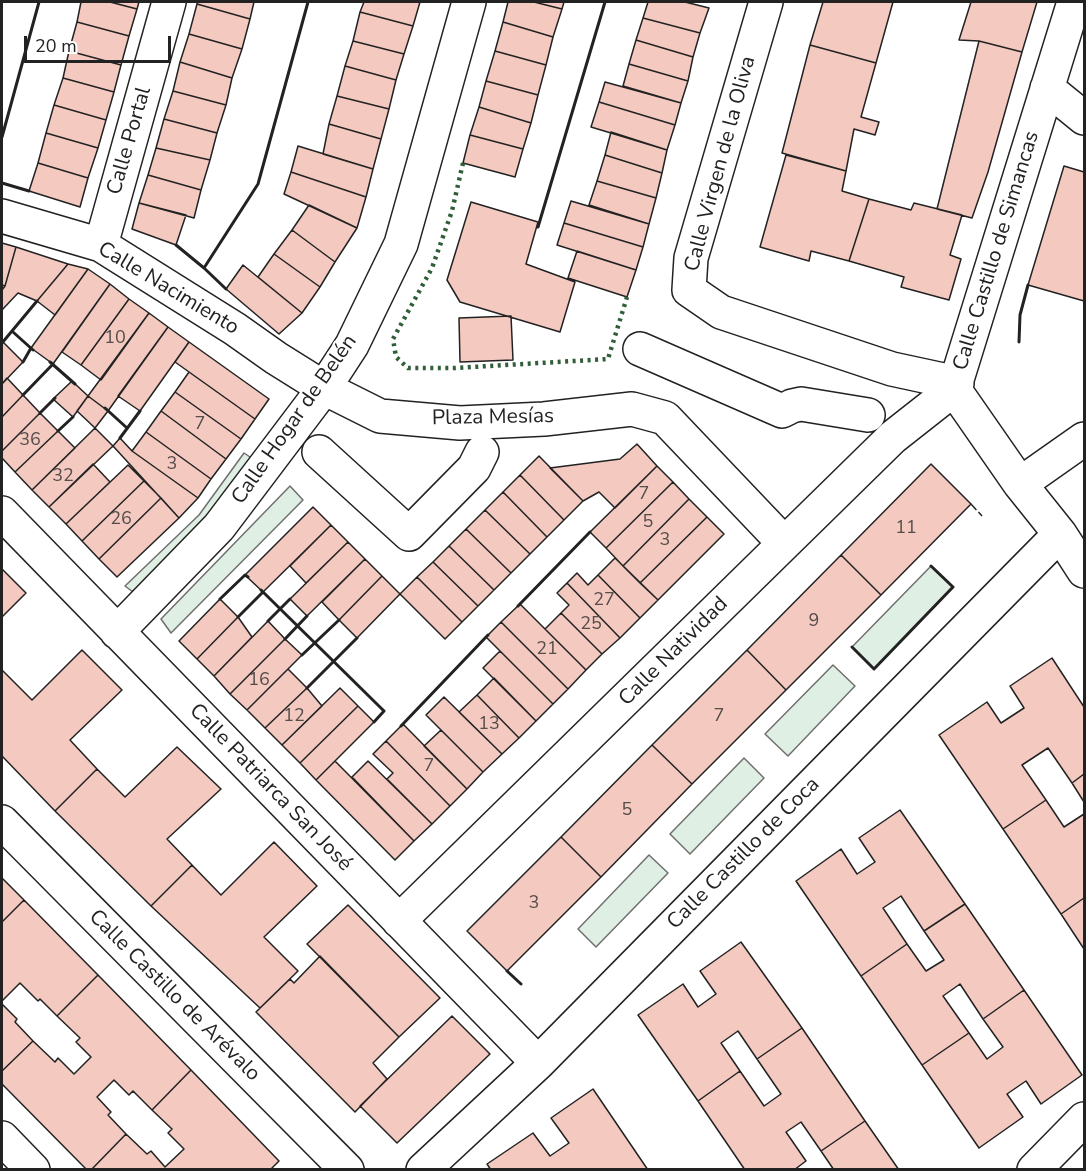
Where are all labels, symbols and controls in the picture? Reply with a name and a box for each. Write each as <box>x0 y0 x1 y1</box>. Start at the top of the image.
scale bar <box>27 24 174 62</box>
text: 20 m <box>35 34 77 58</box>
street label: Calle Virgen de la Oliva <box>680 54 762 274</box>
street label: Calle Portal <box>103 84 157 198</box>
street label: Calle Castillo de Simancas <box>949 128 1045 374</box>
street label: Calle Nacimiento <box>93 237 243 341</box>
house number: 10 <box>104 328 126 350</box>
street label: Calle Hogar de Belén <box>227 330 363 510</box>
street label: Plaza Mesías <box>432 404 554 432</box>
house number: 7 <box>195 414 205 436</box>
house number: 36 <box>19 430 41 452</box>
house number: 3 <box>167 454 177 476</box>
house number: 32 <box>52 466 74 488</box>
house number: 7 <box>639 484 649 506</box>
house number: 26 <box>110 509 132 531</box>
house number: 5 <box>643 512 653 534</box>
house number: 11 <box>895 518 917 540</box>
house number: 3 <box>660 530 670 552</box>
house number: 27 <box>593 590 615 612</box>
street label: Calle Natividad <box>614 592 734 712</box>
house number: 9 <box>809 611 819 633</box>
house number: 25 <box>580 614 602 636</box>
house number: 21 <box>536 639 558 661</box>
house number: 16 <box>248 670 270 692</box>
street label: Calle Patriarca San José <box>183 699 357 877</box>
house number: 12 <box>283 706 305 728</box>
house number: 7 <box>714 706 724 728</box>
house number: 13 <box>478 714 500 736</box>
house number: 7 <box>424 756 434 778</box>
street label: Calle Castillo de Coca <box>663 773 825 935</box>
house number: 5 <box>622 800 632 822</box>
house number: 3 <box>529 893 539 915</box>
street label: Calle Castillo de Arévalo <box>83 905 265 1087</box>

